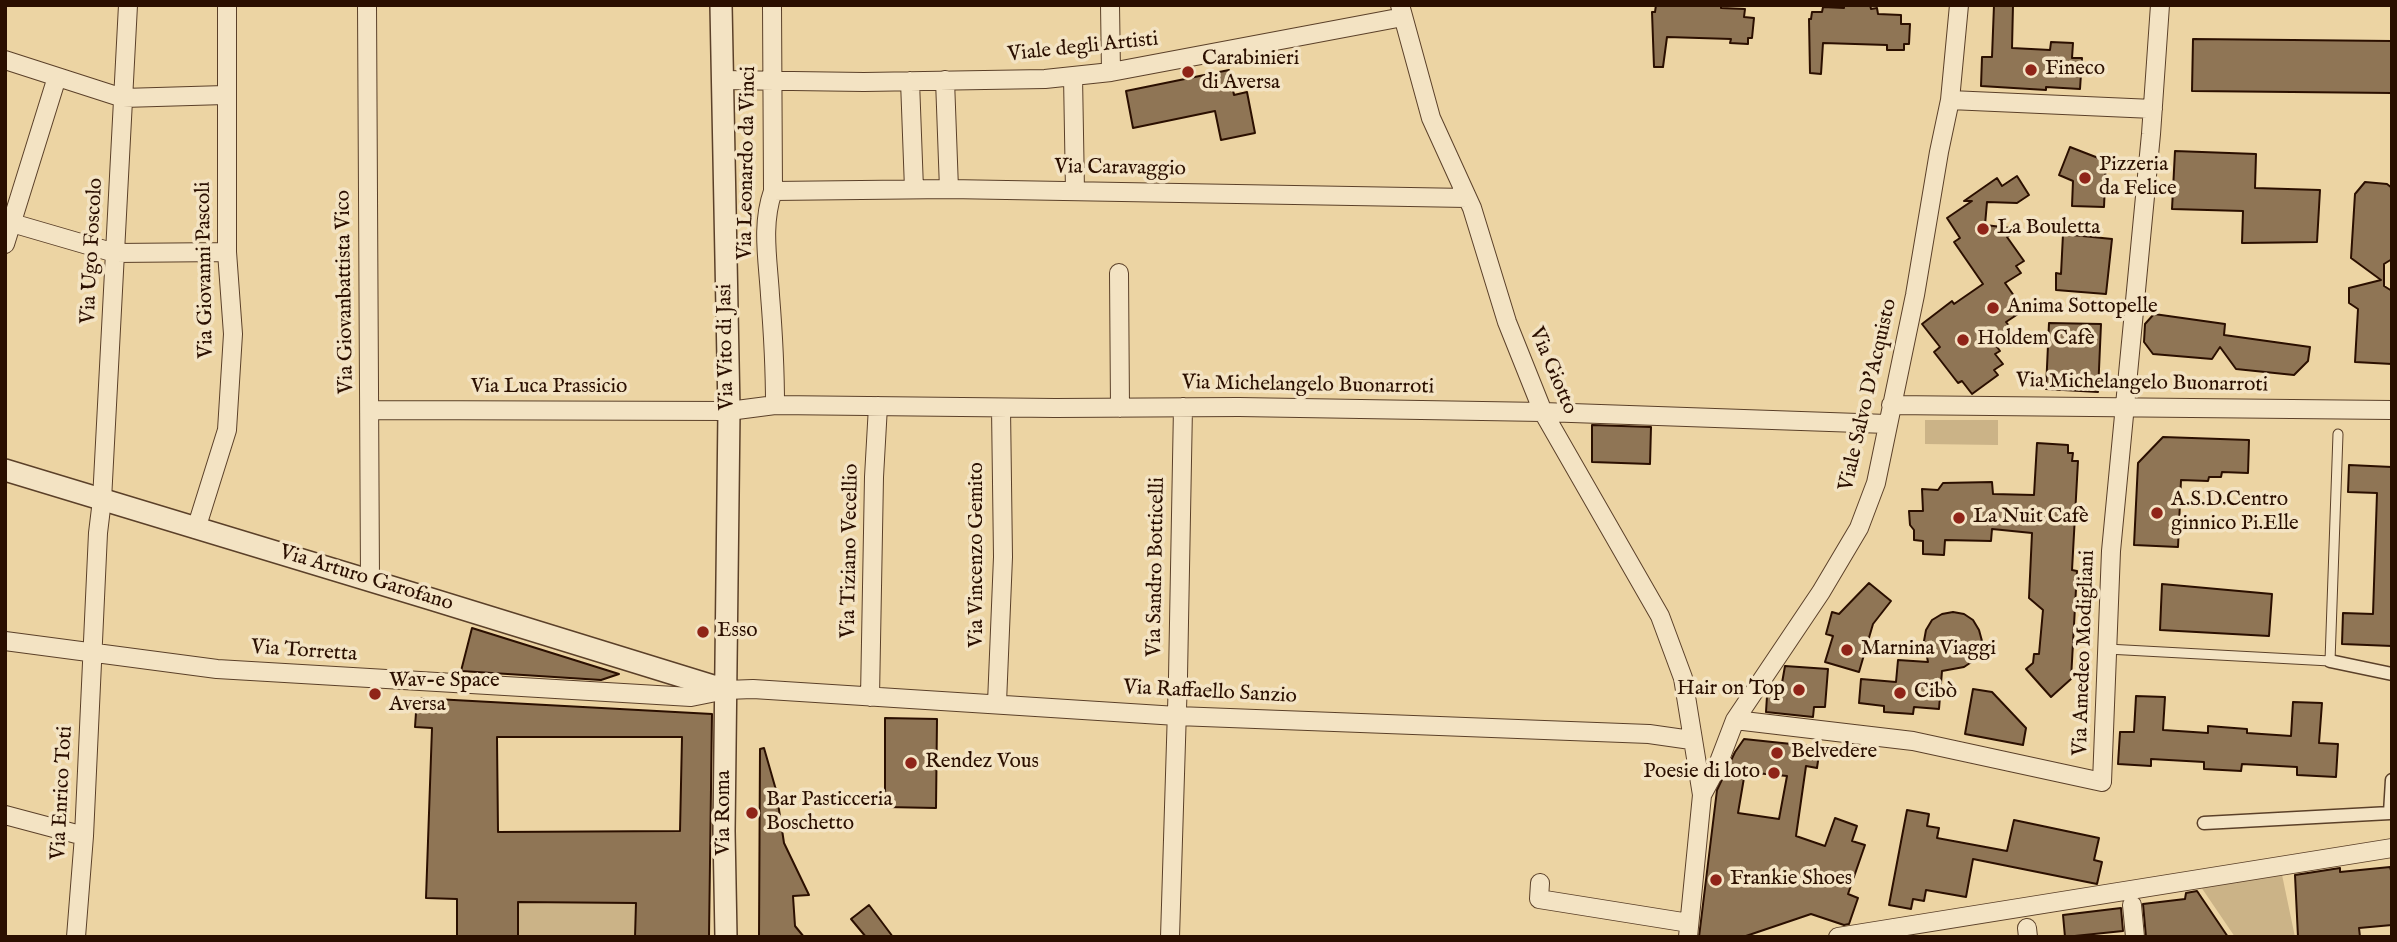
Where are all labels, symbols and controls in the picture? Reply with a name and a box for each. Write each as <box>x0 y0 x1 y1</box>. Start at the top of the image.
street label: Viale degli Artisti <box>1006 28 1160 68</box>
place label: Carabinieri di Aversa <box>1202 47 1299 97</box>
place label: Fineco <box>2045 57 2105 83</box>
marker: Fineco <box>2023 62 2039 78</box>
marker: Carabinieri di Aversa <box>1180 64 1196 80</box>
street label: Via Leonardo da Vinci <box>734 66 762 260</box>
place label: Pizzeria da Felice <box>2099 153 2177 203</box>
street label: Via Caravaggio <box>1054 155 1186 183</box>
marker: Pizzeria da Felice <box>2077 170 2093 186</box>
street label: Via Ugo Foscolo <box>77 177 109 325</box>
street label: Via Giovanni Pascoli <box>192 181 220 359</box>
street label: Via Giovanbattista Vico <box>332 190 360 394</box>
place label: La Bouletta <box>1997 216 2100 242</box>
marker: La Bouletta <box>1975 221 1991 237</box>
street label: Via Vito di Jasi <box>713 283 741 411</box>
place label: Anima Sottopelle <box>2007 295 2158 321</box>
street label: Viale Salvo D'Acquisto <box>1835 296 1903 494</box>
marker: Anima Sottopelle <box>1985 300 2001 316</box>
street label: Via Giotto <box>1522 324 1582 418</box>
place label: Holdem Cafè <box>1977 327 2095 353</box>
marker: Holdem Cafè <box>1955 332 1971 348</box>
street label: Via Michelangelo Buonarroti <box>2016 369 2268 399</box>
street label: Via Michelangelo Buonarroti <box>1182 371 1434 401</box>
street label: Via Luca Prassicio <box>471 375 627 401</box>
street label: Via Vincenzo Gemito <box>965 462 991 648</box>
street label: Via Tiziano Vecellio <box>837 463 865 639</box>
street label: Via Sandro Botticelli <box>1143 477 1171 657</box>
place label: A.S.D.Centro ginnico Pi.Elle <box>2171 488 2299 538</box>
place label: La Nuit Cafè <box>1973 505 2089 531</box>
marker: A.S.D.Centro ginnico Pi.Elle <box>2149 505 2165 521</box>
marker: La Nuit Cafè <box>1951 510 1967 526</box>
street label: Via Arturo Garofano <box>276 541 456 617</box>
street label: Via Amedeo Modigliani <box>2069 550 2101 756</box>
place label: Esso <box>717 619 758 645</box>
marker: Esso <box>695 624 711 640</box>
street label: Via Torretta <box>250 636 358 668</box>
place label: Marnina Viaggi <box>1861 637 1996 663</box>
marker: Marnina Viaggi <box>1839 642 1855 658</box>
place label: Wav-e Space Aversa <box>389 669 500 719</box>
street label: Via Raffaello Sanzio <box>1122 676 1298 710</box>
place label: Hair on Top <box>1677 677 1785 703</box>
place label: Cibò <box>1914 680 1957 706</box>
marker: Hair on Top <box>1791 682 1807 698</box>
marker: Cibò <box>1892 685 1908 701</box>
marker: Wav-e Space Aversa <box>367 686 383 702</box>
street label: Via Enrico Toti <box>47 725 79 861</box>
place label: Belvedere <box>1791 740 1877 766</box>
marker: Belvedere <box>1769 745 1785 761</box>
place label: Rendez Vous <box>925 750 1039 776</box>
marker: Rendez Vous <box>903 755 919 771</box>
place label: Poesie di loto <box>1643 760 1760 786</box>
marker: Poesie di loto <box>1766 765 1782 781</box>
street label: Via Roma <box>712 770 738 856</box>
place label: Bar Pasticceria Boschetto <box>766 788 893 838</box>
marker: Bar Pasticceria Boschetto <box>744 805 760 821</box>
place label: Frankie Shoes <box>1730 867 1852 893</box>
marker: Frankie Shoes <box>1708 872 1724 888</box>

